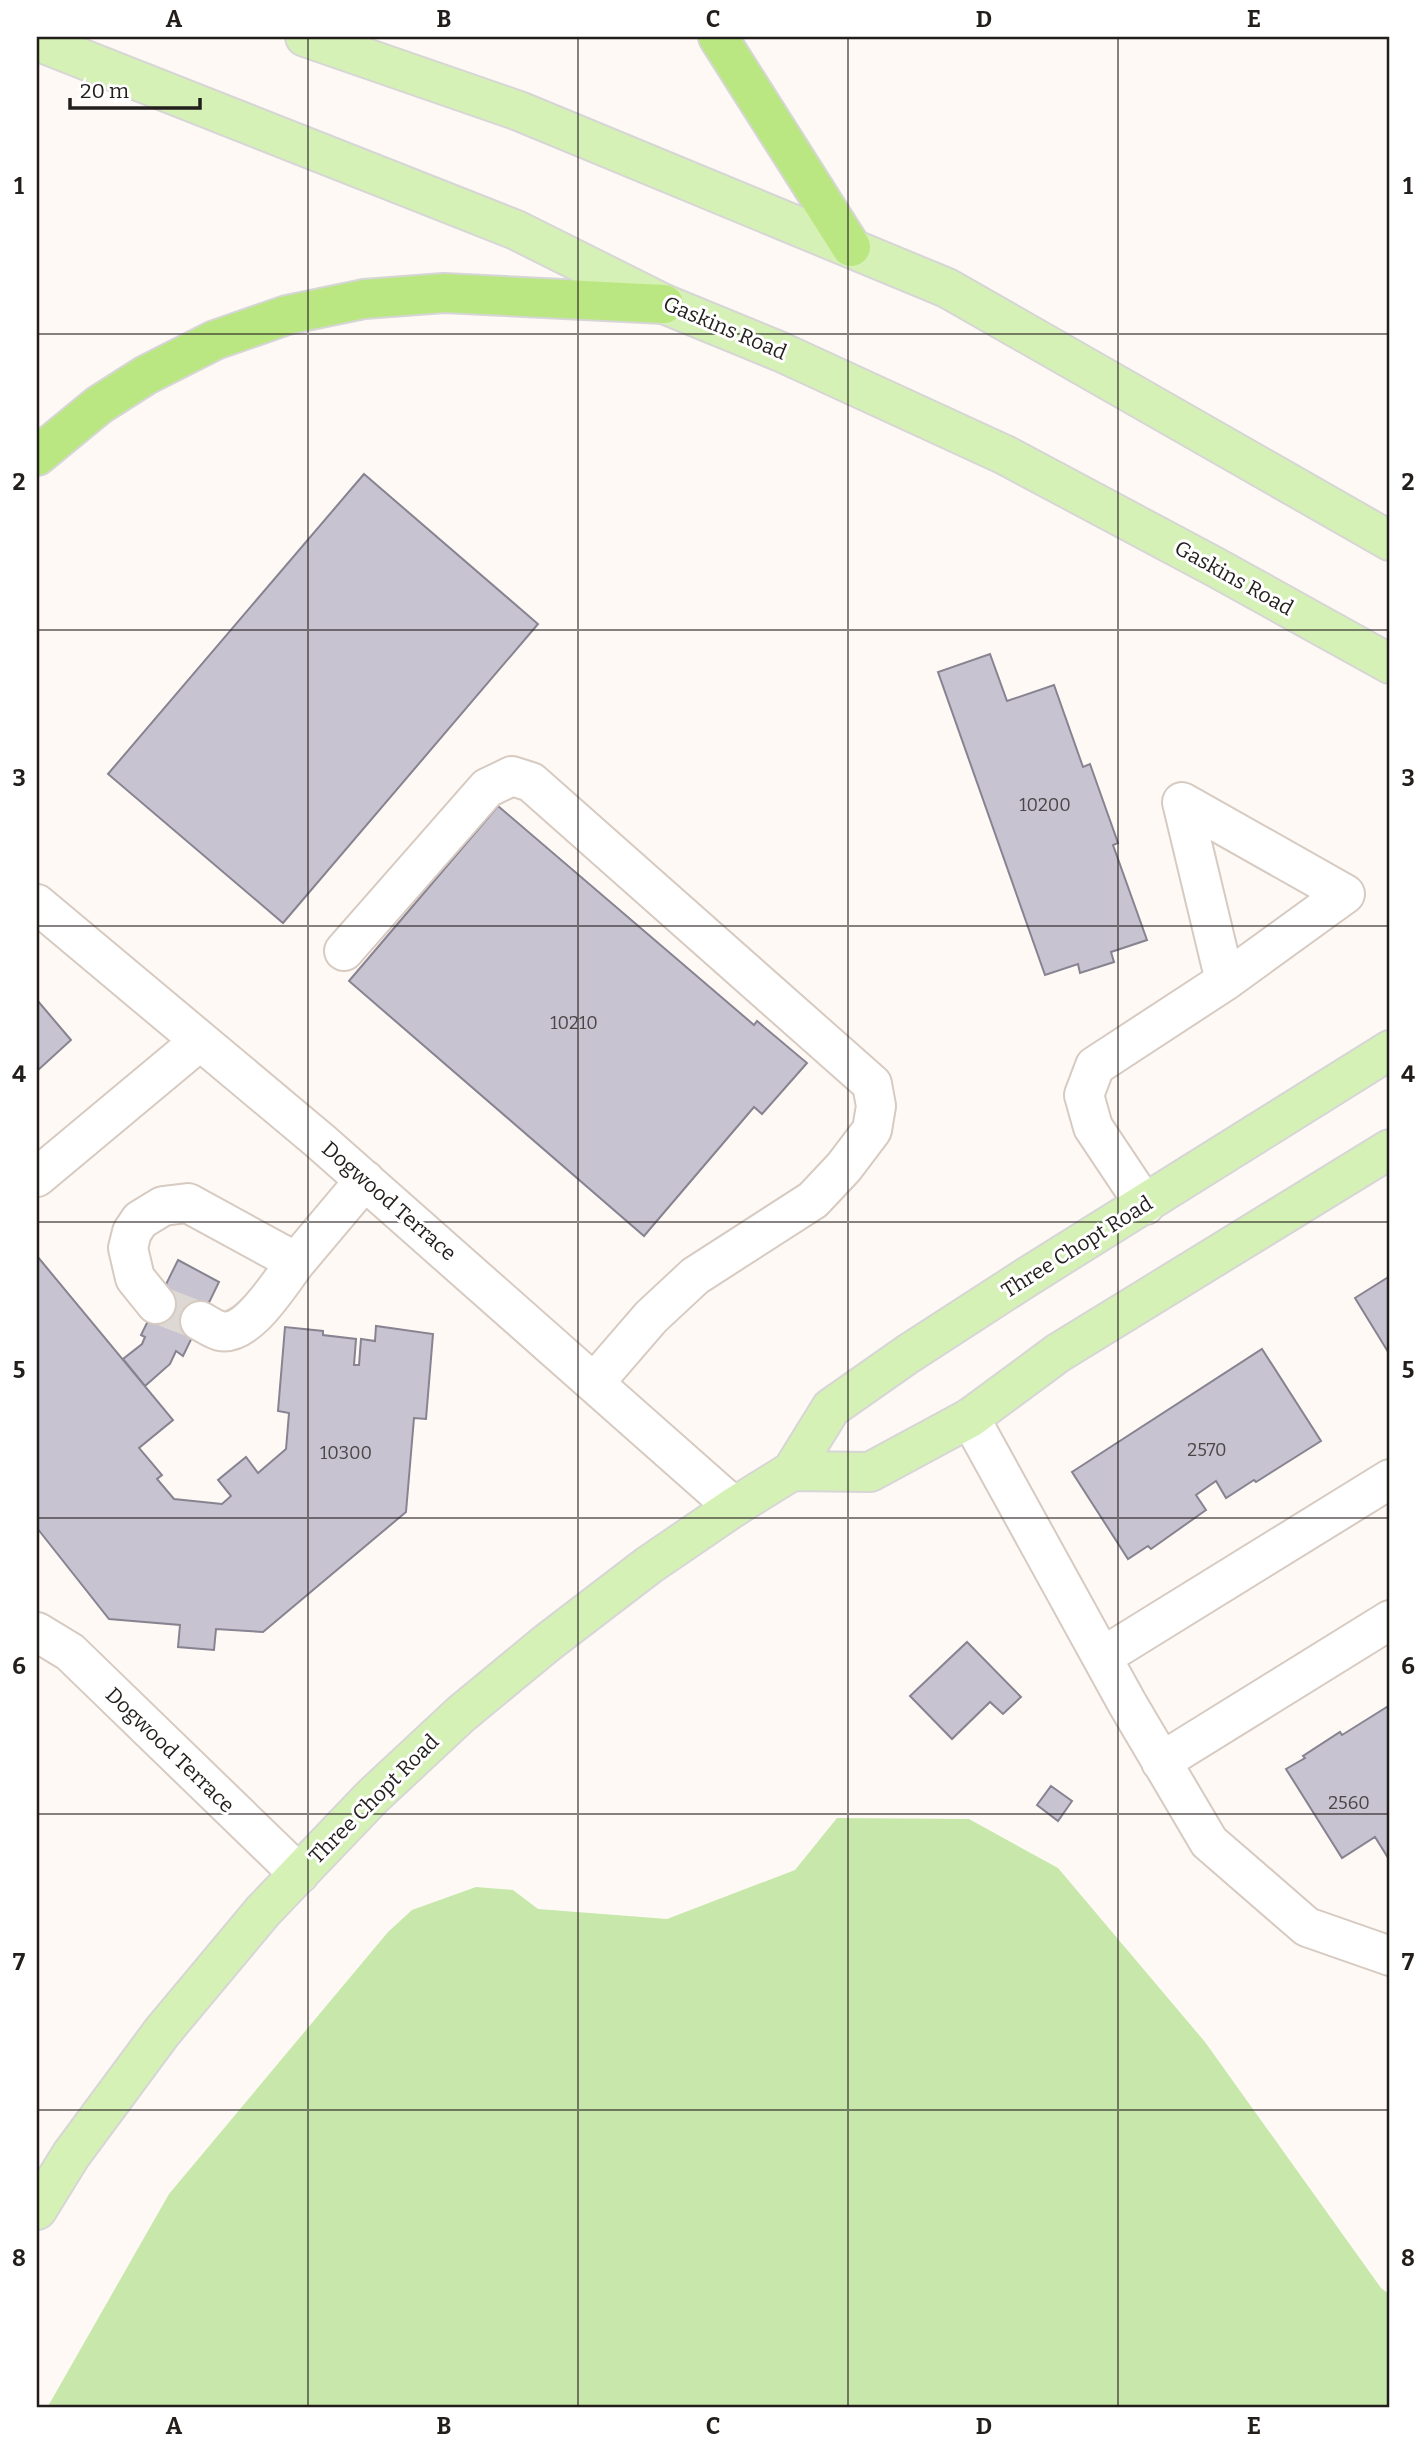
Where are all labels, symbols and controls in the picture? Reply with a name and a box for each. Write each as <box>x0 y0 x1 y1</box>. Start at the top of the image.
text: A <box>166 5 183 33</box>
text: B <box>437 5 451 33</box>
text: C <box>706 5 720 33</box>
text: D <box>976 5 992 33</box>
text: E <box>1247 5 1261 33</box>
scale bar <box>70 66 200 110</box>
text: 20 m <box>80 78 129 104</box>
text: 1 <box>14 172 24 200</box>
text: 1 <box>1403 172 1413 200</box>
street label: Gaskins Road <box>659 290 791 366</box>
text: 2 <box>13 468 26 496</box>
text: 2 <box>1402 468 1415 496</box>
street label: Gaskins Road <box>1170 535 1298 621</box>
text: 3 <box>12 764 26 792</box>
text: 3 <box>1401 764 1415 792</box>
house number: 10200 <box>1019 794 1071 816</box>
house number: 10210 <box>550 1012 598 1034</box>
text: 4 <box>12 1060 26 1088</box>
text: 4 <box>1401 1060 1415 1088</box>
street label: Dogwood Terrace <box>317 1136 461 1266</box>
street label: Three Chopt Road <box>997 1190 1157 1304</box>
text: 5 <box>13 1356 25 1384</box>
text: 5 <box>1402 1356 1414 1384</box>
house number: 2570 <box>1187 1439 1227 1461</box>
house number: 10300 <box>320 1442 372 1464</box>
text: 6 <box>12 1652 26 1680</box>
text: 6 <box>1401 1652 1415 1680</box>
street label: Dogwood Terrace <box>100 1682 240 1818</box>
street label: Three Chopt Road <box>304 1729 444 1869</box>
house number: 2560 <box>1328 1792 1370 1814</box>
text: 7 <box>13 1948 26 1976</box>
text: 7 <box>1402 1948 1415 1976</box>
text: 8 <box>12 2244 26 2272</box>
text: 8 <box>1401 2244 1415 2272</box>
text: A <box>166 2412 183 2440</box>
text: B <box>437 2412 451 2440</box>
text: C <box>706 2412 720 2440</box>
text: D <box>976 2412 992 2440</box>
text: E <box>1247 2412 1261 2440</box>

